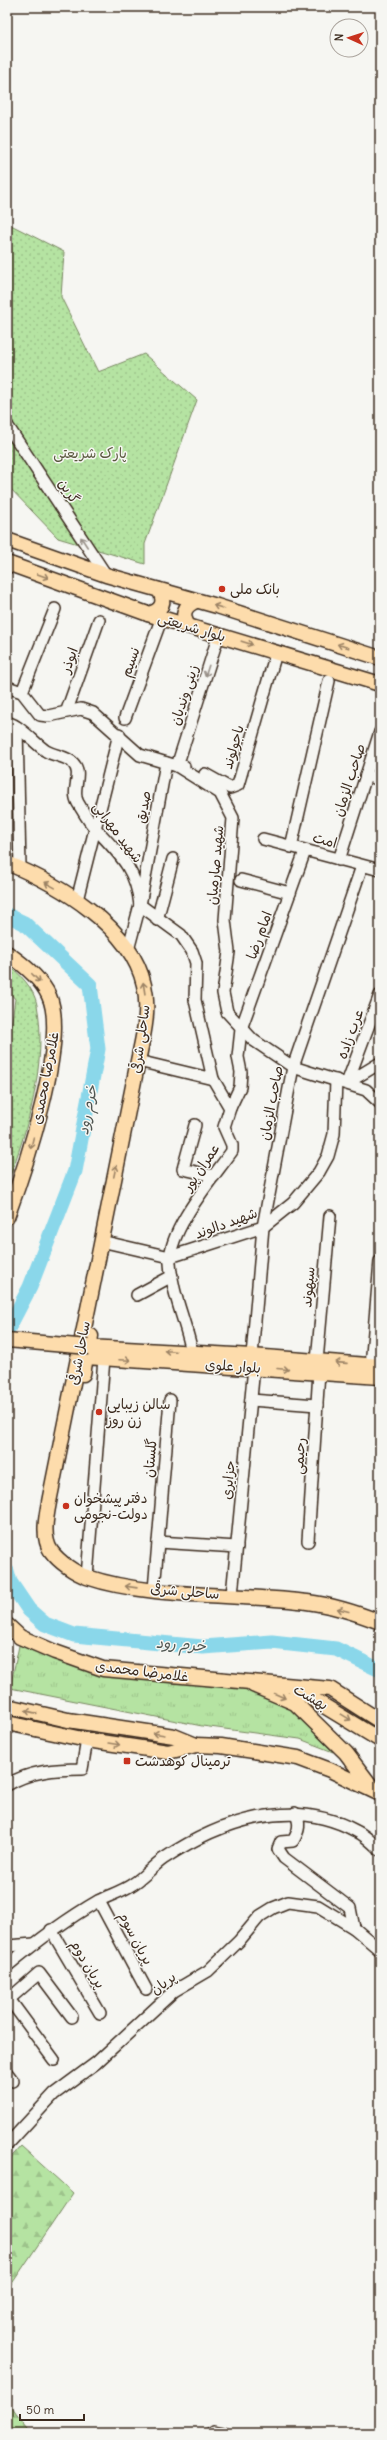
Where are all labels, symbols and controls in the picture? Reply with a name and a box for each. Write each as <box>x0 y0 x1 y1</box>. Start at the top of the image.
north arrow <box>329 18 369 58</box>
text: N <box>332 33 346 42</box>
park label: پارک شریعتی <box>53 444 127 463</box>
street label: گرین <box>54 475 84 507</box>
one-way arrow <box>80 536 88 548</box>
one-way arrow <box>37 573 49 581</box>
place label: بانک ملی <box>230 580 280 598</box>
marker: بانک ملی <box>217 584 227 594</box>
one-way arrow <box>213 603 226 610</box>
street label: بلوار شریعتی <box>156 608 228 646</box>
one-way arrow <box>240 640 253 647</box>
one-way arrow <box>337 642 350 649</box>
street label: ابوذر <box>56 645 82 676</box>
street label: نسیم <box>116 645 146 680</box>
street label: زینی وندیان <box>166 662 202 728</box>
one-way arrow <box>203 664 210 677</box>
street label: باجولوند <box>218 723 249 771</box>
street label: صاحب الزمان <box>329 741 369 819</box>
street label: صدیق <box>131 789 155 825</box>
street label: شهید مهرابی <box>89 798 147 866</box>
street label: شهید صارمیان <box>203 824 227 906</box>
street label: امت <box>311 828 339 852</box>
one-way arrow <box>44 881 56 889</box>
street label: امام رضا <box>242 908 278 962</box>
one-way arrow <box>32 973 41 983</box>
one-way arrow <box>140 982 148 995</box>
street label: ساحلی شرقی <box>126 1003 154 1075</box>
street label: عرب زاده <box>333 1007 367 1061</box>
street label: غلامرضا محمدی <box>27 1030 63 1126</box>
street label: صاحب الزمان <box>255 1064 287 1142</box>
water label: خرم رود <box>73 1083 104 1137</box>
one-way arrow <box>28 1136 35 1149</box>
street label: عمران پور <box>178 1139 224 1196</box>
one-way arrow <box>112 1165 120 1178</box>
street label: شهید دالوند <box>192 1203 260 1243</box>
street label: سپهوند <box>297 1266 320 1308</box>
street label: ساحل شرقی <box>64 1319 94 1387</box>
one-way arrow <box>164 1348 177 1355</box>
street label: بلوار علوی <box>204 1355 261 1378</box>
one-way arrow <box>118 1356 131 1363</box>
one-way arrow <box>335 1360 348 1367</box>
one-way arrow <box>276 1366 289 1373</box>
place label: سالن زیبایی زن روز <box>106 1395 170 1429</box>
marker: سالن زیبایی زن روز <box>94 1407 104 1417</box>
street label: رحیمی <box>289 1437 309 1475</box>
street label: گلستان <box>139 1438 161 1478</box>
street label: جزایری <box>217 1459 239 1501</box>
place label: دفتر پیشخوان دولت-نجومی <box>74 1489 148 1523</box>
marker: دفتر پیشخوان دولت-نجومی <box>61 1501 71 1511</box>
street label: ساحلی شرقی <box>150 1579 220 1603</box>
one-way arrow <box>125 1583 138 1591</box>
one-way arrow <box>337 1606 350 1614</box>
water label: خرم رود <box>155 1633 207 1658</box>
street label: غلامرضا محمدی <box>94 1656 190 1686</box>
street label: بهشت <box>291 1680 331 1714</box>
one-way arrow <box>273 1693 285 1700</box>
one-way arrow <box>25 1707 38 1715</box>
one-way arrow <box>340 1714 352 1722</box>
one-way arrow <box>153 1730 166 1738</box>
one-way arrow <box>107 1740 120 1748</box>
place label: ترمینال کوهدشت <box>135 1752 232 1770</box>
marker: ترمینال کوهدشت <box>122 1756 132 1766</box>
street label: پریان سوم <box>112 1908 157 1969</box>
street label: پریان دوم <box>65 1936 110 1993</box>
street label: پریان <box>147 1967 180 1999</box>
scale bar <box>20 2396 84 2422</box>
text: 50 m <box>26 2402 55 2417</box>

